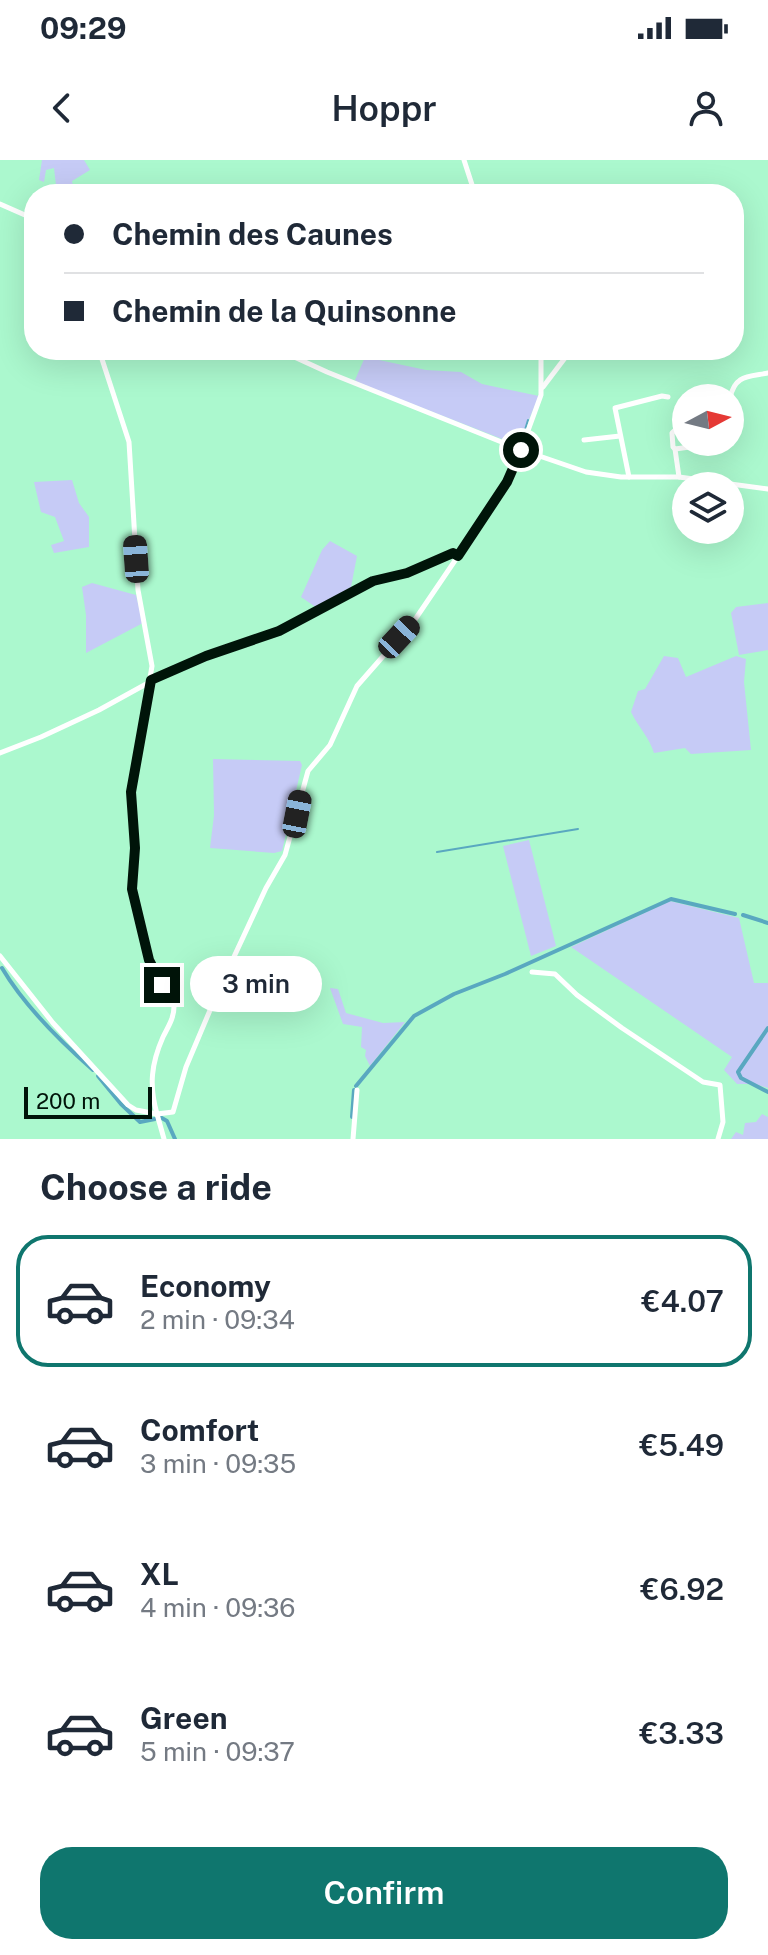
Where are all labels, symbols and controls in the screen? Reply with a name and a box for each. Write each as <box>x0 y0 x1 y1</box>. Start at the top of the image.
text: 09:29 <box>40 10 127 46</box>
icon: back <box>40 86 84 130</box>
icon: person <box>684 86 728 130</box>
text: Hoppr <box>331 87 437 129</box>
text: Chemin des Caunes <box>112 216 393 252</box>
text: Chemin de la Quinsonne <box>112 293 456 329</box>
north arrow <box>672 384 744 456</box>
map controls <box>672 384 744 544</box>
route start <box>503 432 539 468</box>
button: layers <box>672 472 744 544</box>
car <box>122 534 150 584</box>
car <box>374 611 424 663</box>
car <box>281 788 313 840</box>
callout: 3 min <box>190 957 322 1013</box>
route end <box>144 967 180 1003</box>
text: 3 min <box>222 968 290 999</box>
scale bar <box>24 1083 152 1119</box>
text: 200 m <box>36 1088 100 1114</box>
text: Choose a ride <box>40 1166 272 1208</box>
icon: car <box>44 1265 116 1337</box>
text: Economy <box>140 1268 271 1304</box>
text: €4.07 <box>642 1283 724 1319</box>
text: 2 min · 09:34 <box>140 1304 295 1335</box>
icon: car <box>44 1409 116 1481</box>
text: Comfort <box>140 1412 259 1448</box>
text: €5.49 <box>639 1427 724 1463</box>
text: 3 min · 09:35 <box>140 1448 296 1479</box>
icon: car <box>44 1553 116 1625</box>
text: XL <box>140 1556 179 1592</box>
text: €6.92 <box>641 1571 724 1607</box>
text: 4 min · 09:36 <box>140 1592 295 1623</box>
icon: car <box>44 1697 116 1769</box>
text: Green <box>140 1700 227 1736</box>
text: €3.33 <box>639 1715 724 1751</box>
text: 5 min · 09:37 <box>140 1736 295 1767</box>
button: Confirm <box>40 1847 728 1939</box>

